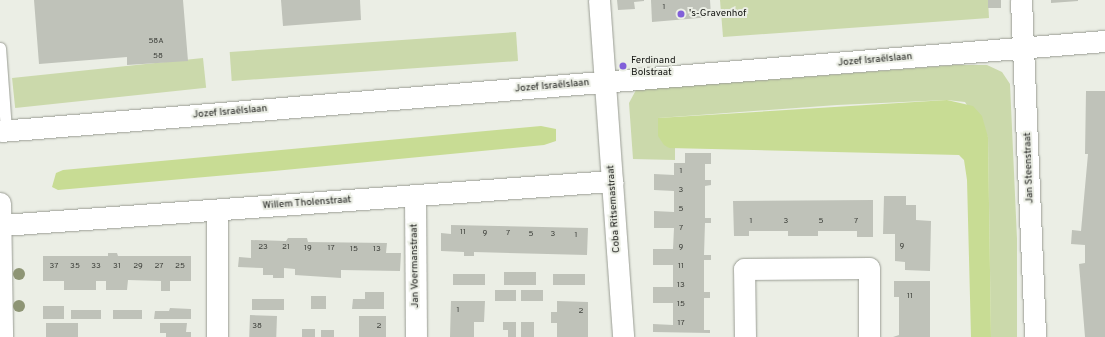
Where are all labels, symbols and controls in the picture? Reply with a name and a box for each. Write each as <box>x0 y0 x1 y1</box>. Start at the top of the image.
house number: 1 <box>663 3 665 13</box>
place label: 's-Gravenhof <box>689 8 746 20</box>
marker: 's-Gravenhof <box>676 9 686 19</box>
house number: 58A <box>148 37 164 47</box>
street label: Jozef Israëlslaan <box>837 51 913 69</box>
house number: 58 <box>153 52 163 62</box>
place label: Ferdinand Bolstraat <box>631 54 676 78</box>
marker: Ferdinand Bolstraat <box>618 61 628 71</box>
street label: Jozef Israëlslaan <box>514 77 590 95</box>
street label: Jozef Israëlslaan <box>192 103 268 121</box>
street label: Jan Steenstraat <box>1022 132 1036 204</box>
street label: Coba Ritsemastraat <box>605 165 623 253</box>
house number: 1 <box>680 167 682 177</box>
house number: 3 <box>679 186 683 196</box>
street label: Willem Tholenstraat <box>262 194 352 212</box>
house number: 5 <box>679 205 683 215</box>
house number: 1 <box>750 217 752 227</box>
house number: 3 <box>784 217 788 227</box>
house number: 5 <box>819 217 823 227</box>
house number: 7 <box>854 217 858 227</box>
street label: Jan Voermanstraat <box>408 223 422 309</box>
house number: 7 <box>679 224 683 234</box>
house number: 11 <box>460 228 466 238</box>
house number: 9 <box>483 229 487 239</box>
house number: 7 <box>506 229 510 239</box>
house number: 5 <box>529 230 533 240</box>
house number: 3 <box>551 230 555 240</box>
house number: 1 <box>575 231 577 241</box>
house number: 9 <box>900 242 904 252</box>
house number: 23 <box>258 243 268 253</box>
house number: 21 <box>282 243 290 253</box>
house number: 9 <box>679 243 683 253</box>
house number: 19 <box>304 244 312 254</box>
house number: 17 <box>327 244 335 254</box>
house number: 15 <box>350 245 358 255</box>
house number: 13 <box>373 245 381 255</box>
house number: 37 <box>50 262 58 272</box>
house number: 35 <box>70 262 80 272</box>
house number: 33 <box>91 262 101 272</box>
house number: 31 <box>113 262 121 272</box>
house number: 29 <box>133 262 143 272</box>
house number: 27 <box>155 262 163 272</box>
house number: 25 <box>175 262 185 272</box>
house number: 11 <box>678 262 684 272</box>
house number: 13 <box>677 281 685 291</box>
house number: 11 <box>907 292 913 302</box>
house number: 15 <box>677 300 685 310</box>
house number: 1 <box>457 306 459 316</box>
house number: 2 <box>579 307 583 317</box>
house number: 17 <box>677 319 685 329</box>
house number: 38 <box>252 322 262 332</box>
house number: 2 <box>377 322 381 332</box>

